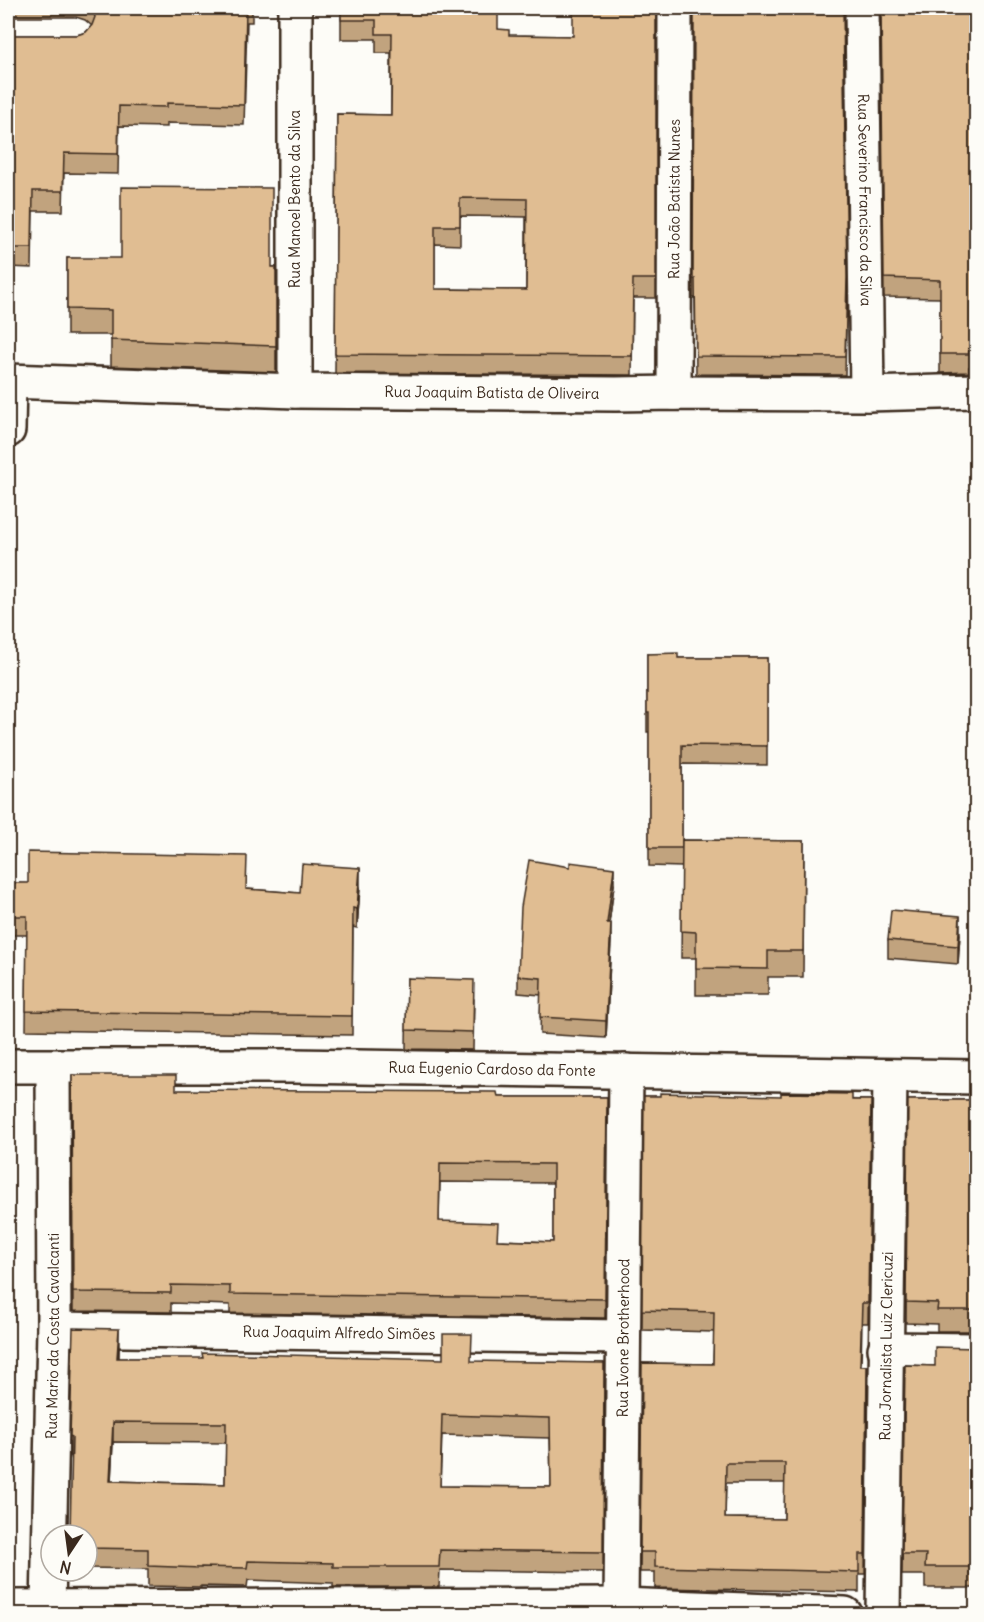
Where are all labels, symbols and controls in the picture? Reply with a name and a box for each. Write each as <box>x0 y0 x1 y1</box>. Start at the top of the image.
street label: Rua Severino Francisco da Silva <box>854 94 876 307</box>
street label: Rua Manoel Bento da Silva <box>285 109 304 288</box>
street label: Rua João Batista Nunes <box>664 119 684 279</box>
street label: Rua Joaquim Batista de Oliveira <box>384 382 600 403</box>
street label: Rua Eugenio Cardoso da Fonte <box>388 1058 596 1080</box>
street label: Rua Mario da Costa Cavalcanti <box>42 1233 63 1439</box>
street label: Rua Jornalista Luiz Clericuzi <box>875 1251 897 1441</box>
street label: Rua Ivone Brotherhood <box>613 1258 633 1418</box>
street label: Rua Joaquim Alfredo Simões <box>242 1322 436 1343</box>
north arrow <box>39 1523 99 1583</box>
text: N <box>58 1557 73 1579</box>

